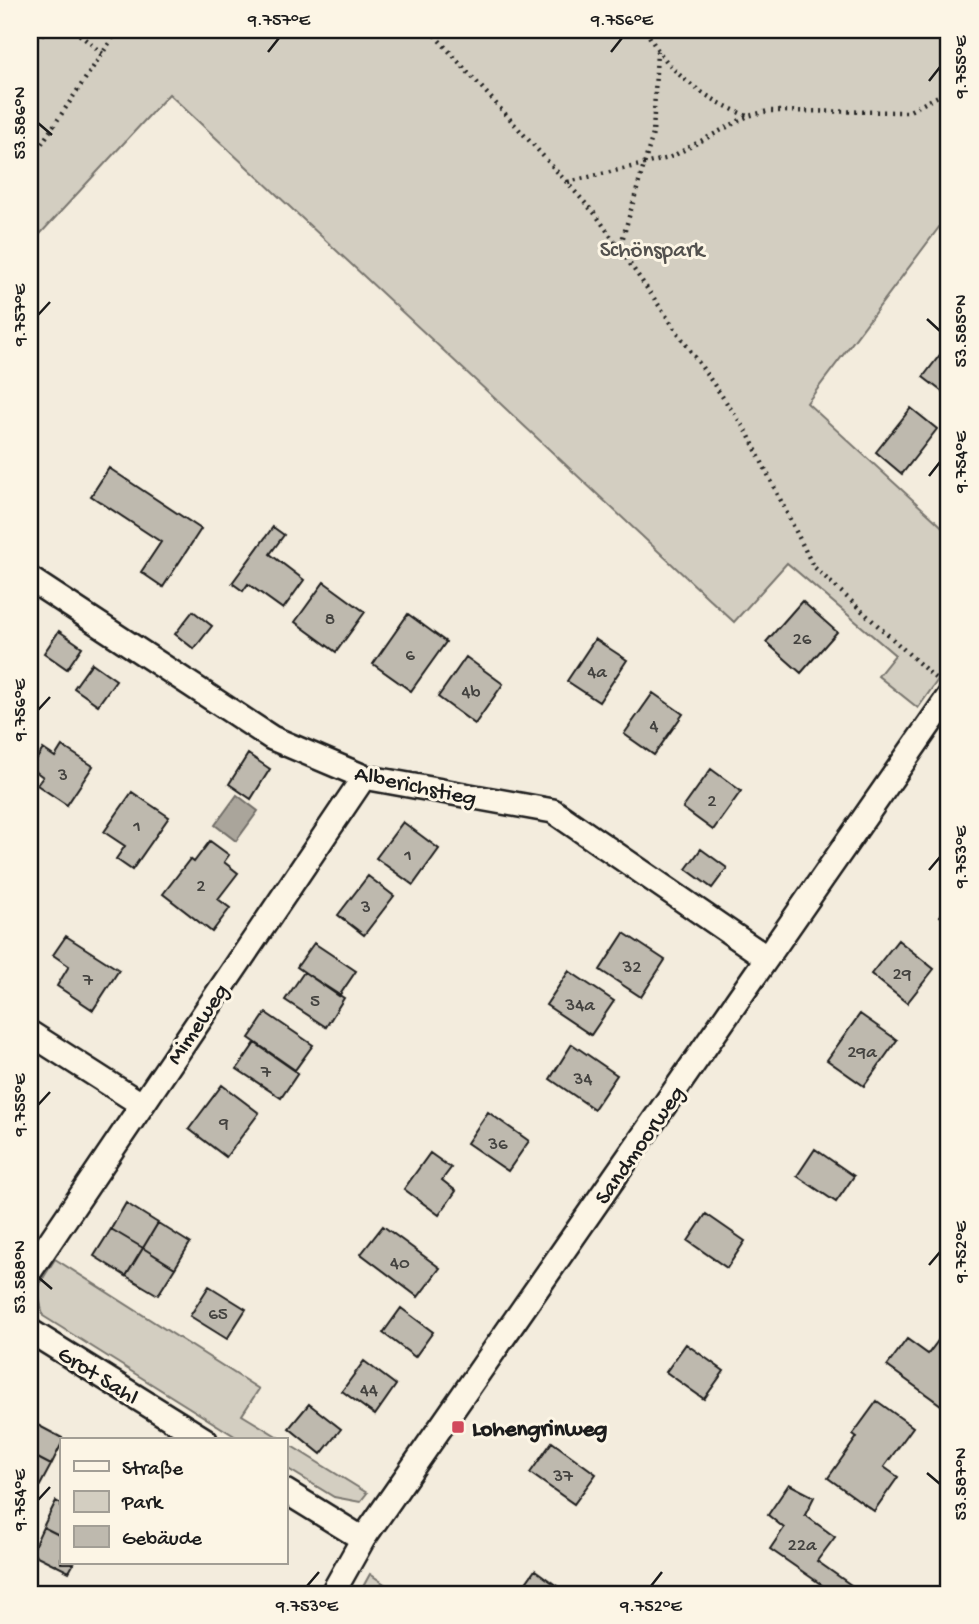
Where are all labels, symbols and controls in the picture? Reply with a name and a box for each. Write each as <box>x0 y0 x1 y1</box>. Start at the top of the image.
text: 9.757°E <box>247 11 311 32</box>
text: 9.756°E <box>590 11 654 32</box>
text: 9.755°E <box>952 35 973 99</box>
text: 53.586°N <box>11 87 32 159</box>
park label: Schönspark <box>600 238 707 265</box>
text: 9.757°E <box>11 283 32 347</box>
text: 53.585°N <box>952 294 973 368</box>
text: 9.754°E <box>952 431 973 494</box>
house number: 8 <box>325 609 335 632</box>
house number: 26 <box>793 629 812 652</box>
house number: 6 <box>405 645 415 668</box>
house number: 4a <box>587 662 608 685</box>
text: 9.756°E <box>11 678 32 742</box>
house number: 4b <box>461 682 481 705</box>
house number: 4 <box>650 716 659 739</box>
street label: Alberichstieg <box>352 761 479 813</box>
house number: 3 <box>57 765 68 788</box>
house number: 2 <box>707 791 717 814</box>
house number: 1 <box>132 816 141 839</box>
text: 9.753°E <box>952 825 973 889</box>
house number: 1 <box>403 845 412 868</box>
house number: 2 <box>196 876 206 899</box>
house number: 3 <box>360 897 371 920</box>
house number: 32 <box>621 957 642 980</box>
house number: 29 <box>893 964 912 987</box>
house number: 7 <box>82 970 94 993</box>
street label: Mimeweg <box>162 979 236 1071</box>
house number: 5 <box>310 991 320 1014</box>
house number: 34a <box>564 995 596 1018</box>
house number: 29a <box>847 1042 878 1065</box>
house number: 7 <box>260 1062 272 1085</box>
house number: 34 <box>573 1069 592 1092</box>
text: 9.755°E <box>11 1073 32 1137</box>
street label: Sandmoorweg <box>590 1081 692 1211</box>
house number: 9 <box>218 1113 229 1136</box>
house number: 36 <box>487 1134 508 1157</box>
text: 9.752°E <box>952 1220 973 1284</box>
text: 53.588°N <box>11 1240 32 1314</box>
house number: 40 <box>390 1253 410 1276</box>
house number: 65 <box>208 1304 228 1327</box>
street label: Grot Sahl <box>52 1342 143 1412</box>
house number: 44 <box>360 1380 378 1403</box>
place label: Lohengrinweg <box>472 1417 607 1444</box>
marker: Lohengrinweg <box>450 1419 466 1435</box>
legend <box>60 1438 287 1564</box>
text: 53.587°N <box>952 1447 973 1521</box>
text: Straße <box>122 1458 184 1483</box>
house number: 37 <box>552 1466 574 1489</box>
text: 9.754°E <box>11 1469 32 1532</box>
text: Park <box>121 1492 165 1517</box>
text: Gebäude <box>122 1528 203 1553</box>
house number: 22a <box>787 1535 818 1558</box>
text: 9.753°E <box>275 1597 339 1618</box>
text: 9.752°E <box>619 1597 683 1618</box>

